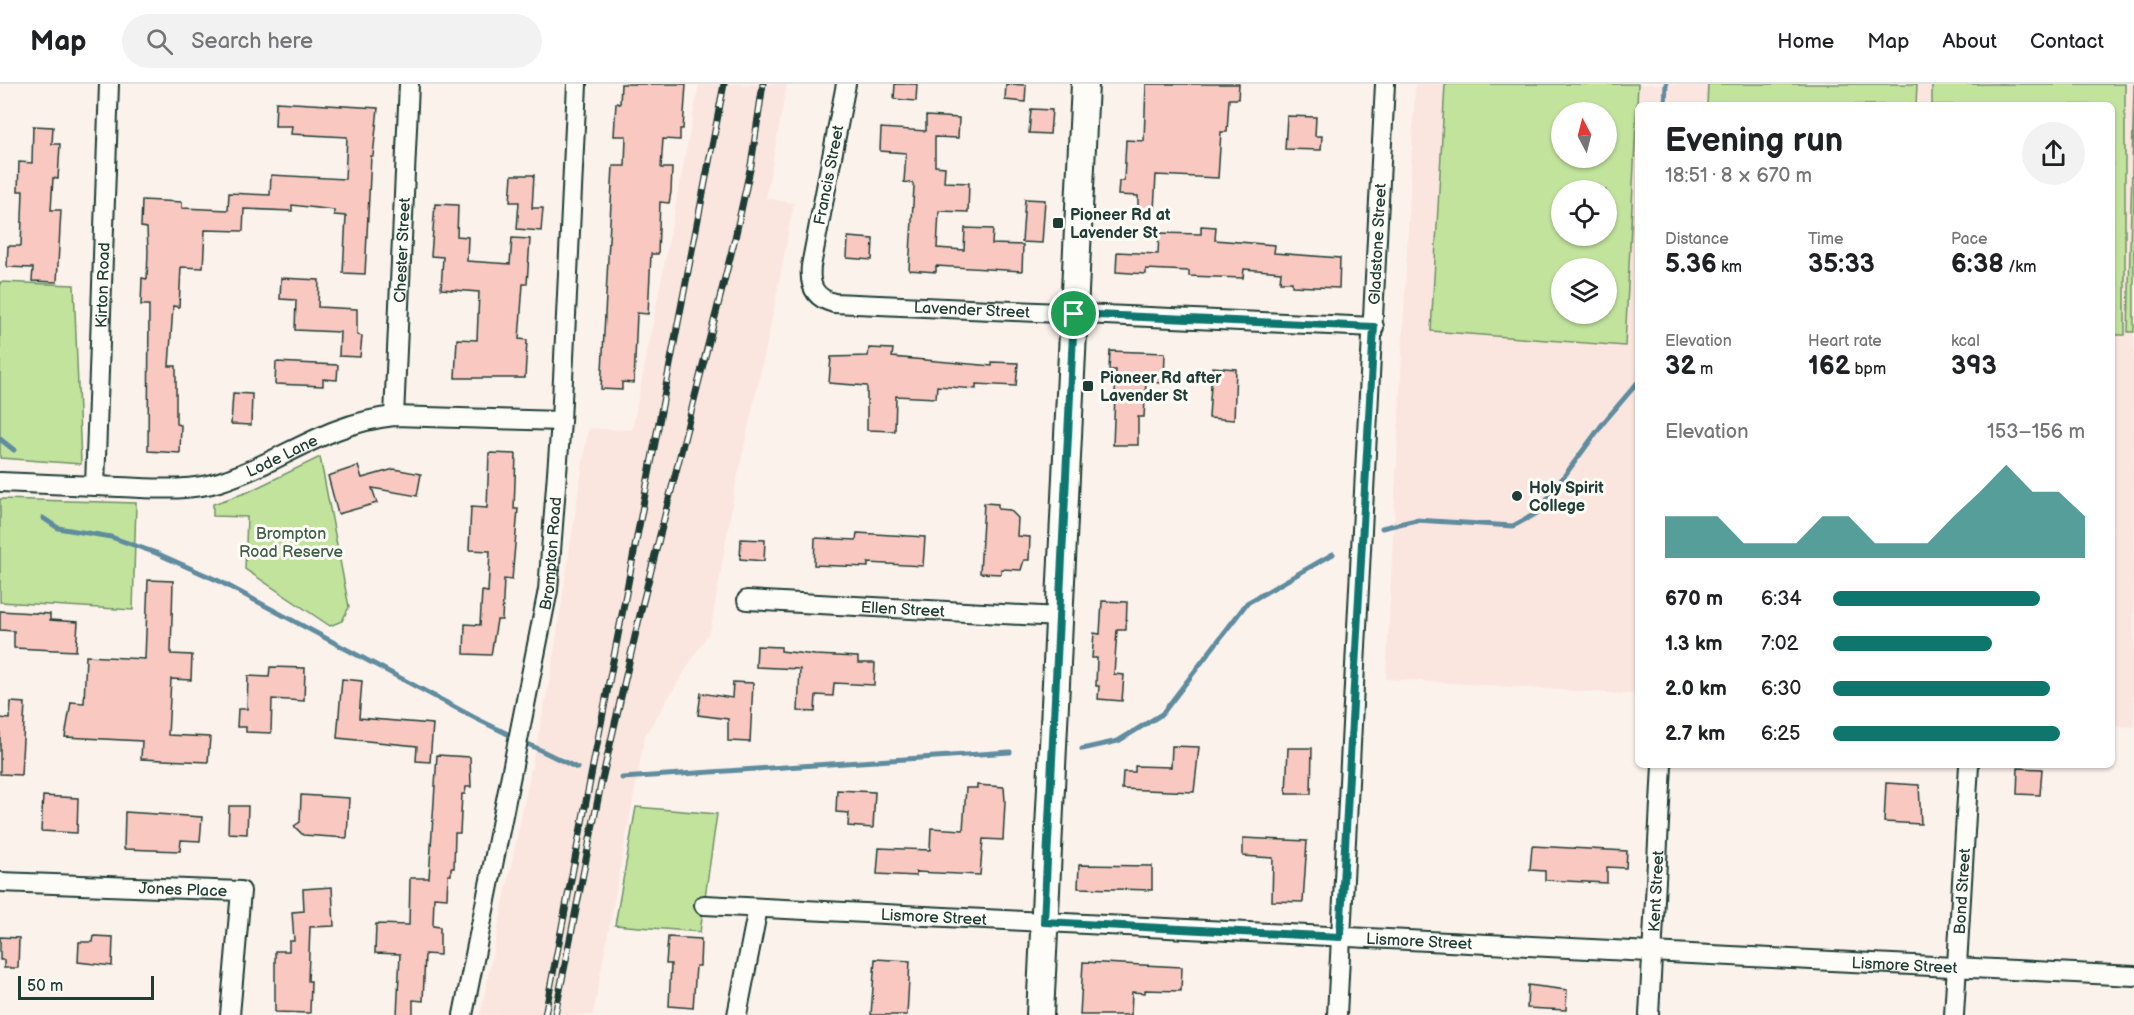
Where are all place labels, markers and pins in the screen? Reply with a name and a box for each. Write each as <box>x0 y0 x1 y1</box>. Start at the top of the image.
place label: Pioneer Rd at Lavender St <box>1070 206 1171 243</box>
marker: Pioneer Rd at Lavender St <box>1051 216 1065 230</box>
pin <box>1048 288 1099 339</box>
place label: Pioneer Rd after Lavender St <box>1100 369 1222 406</box>
marker: Pioneer Rd after Lavender St <box>1081 379 1095 393</box>
place label: Holy Spirit College <box>1529 479 1604 516</box>
marker: Holy Spirit College <box>1510 489 1524 503</box>

